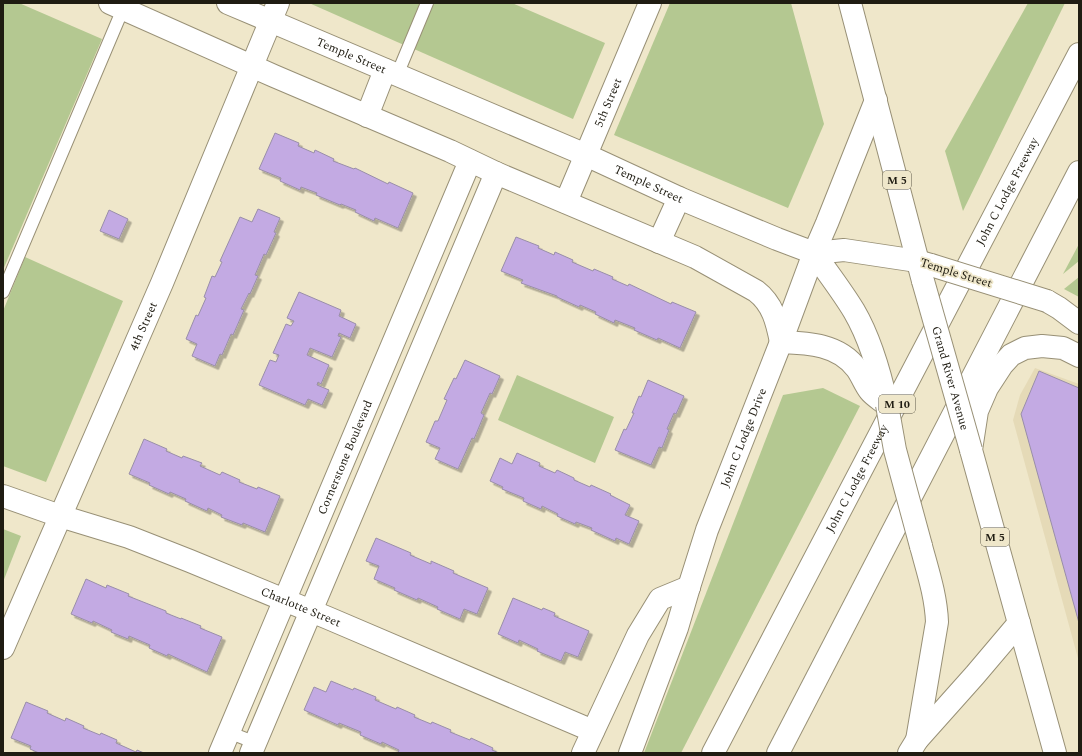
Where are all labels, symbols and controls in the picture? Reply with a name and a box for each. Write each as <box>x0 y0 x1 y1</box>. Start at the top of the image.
street label: Temple Street <box>313 32 389 79</box>
street label: 5th Street <box>589 75 627 130</box>
street label: John C Lodge Freeway <box>971 133 1044 249</box>
street label: Temple Street <box>611 160 686 208</box>
road number: M 5 <box>883 171 911 189</box>
street label: Temple Street <box>918 253 994 293</box>
street label: 4th Street <box>124 299 162 354</box>
street label: Grand River Avenue <box>927 324 974 433</box>
street label: John C Lodge Drive <box>715 385 772 490</box>
road number: M 10 <box>879 395 915 413</box>
street label: Cornerstone Boulevard <box>312 397 378 518</box>
street label: John C Lodge Freeway <box>821 420 894 536</box>
road number: M 5 <box>981 528 1009 546</box>
street label: Charlotte Street <box>258 582 344 632</box>

